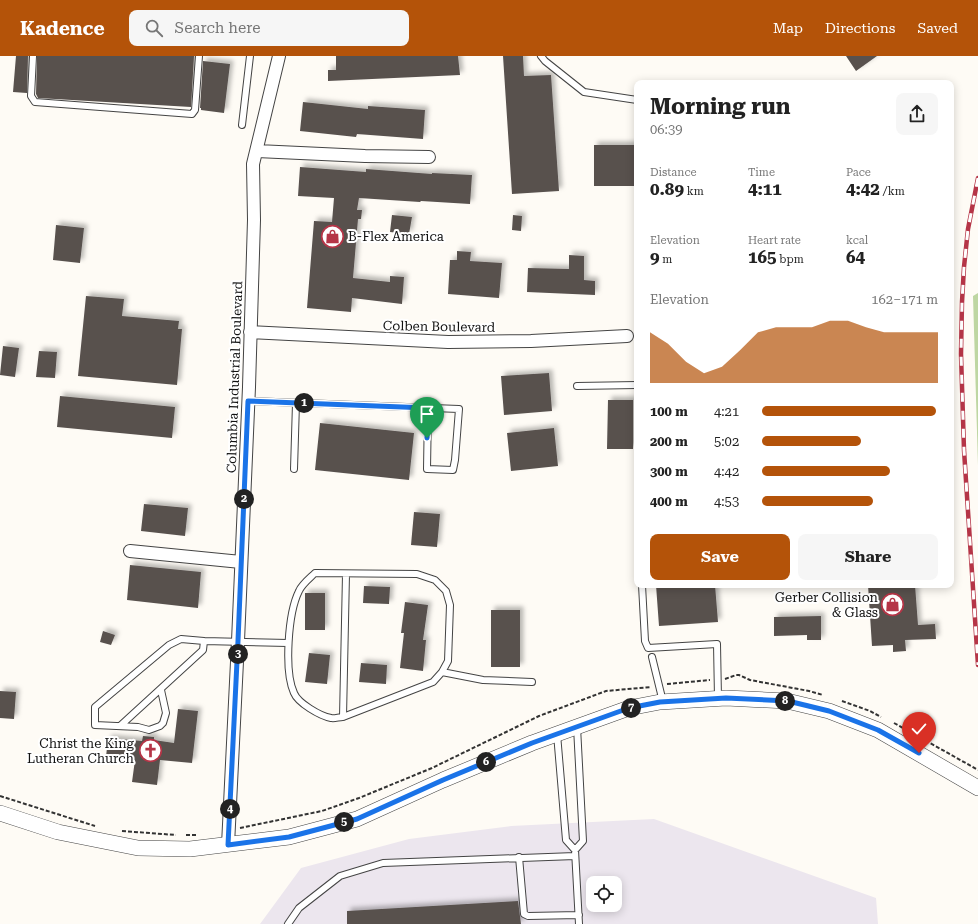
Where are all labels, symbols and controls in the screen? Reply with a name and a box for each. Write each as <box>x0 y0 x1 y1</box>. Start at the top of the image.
search box <box>129 10 409 46</box>
text: Kadence <box>20 17 105 40</box>
icon: search <box>143 17 165 39</box>
text: Search here <box>175 19 261 37</box>
text: Map <box>773 20 803 36</box>
text: Directions <box>825 20 895 36</box>
text: Saved <box>917 20 958 36</box>
button: share <box>896 93 938 135</box>
text: Morning run <box>650 94 791 119</box>
text: 06:39 <box>650 122 682 137</box>
text: Distance <box>650 166 697 179</box>
text: Time <box>748 166 775 179</box>
text: Pace <box>846 166 871 179</box>
text: 0.89 <box>650 179 684 199</box>
text: 4:11 <box>748 179 782 199</box>
text: 4:42 <box>846 179 880 199</box>
text: km <box>684 185 704 198</box>
text: /km <box>880 185 905 198</box>
shop icon: B-Flex America <box>320 223 346 249</box>
place label: B-Flex America <box>348 229 444 244</box>
text: Elevation <box>650 234 700 247</box>
text: Heart rate <box>748 234 801 247</box>
text: kcal <box>846 234 868 247</box>
text: 9 <box>650 247 660 267</box>
text: 165 <box>748 247 777 267</box>
text: 64 <box>846 247 865 267</box>
text: m <box>660 253 672 266</box>
text: bpm <box>777 253 804 266</box>
street label: Columbia Industrial Boulevard <box>224 280 245 473</box>
text: Elevation <box>650 292 709 307</box>
text: 162–171 m <box>871 292 938 307</box>
street label: Colben Boulevard <box>383 318 496 335</box>
pin: 1 <box>294 393 314 413</box>
text: 1 <box>301 396 307 409</box>
pin <box>410 397 444 438</box>
icon: arrive <box>416 403 438 425</box>
text: 100 m <box>650 404 688 419</box>
text: 4:21 <box>714 404 739 419</box>
text: 200 m <box>650 434 688 449</box>
text: 5:02 <box>714 434 739 449</box>
text: 300 m <box>650 464 688 479</box>
text: 4:42 <box>714 464 739 479</box>
pin: 2 <box>234 489 254 509</box>
text: 2 <box>241 492 247 505</box>
text: 400 m <box>650 494 688 509</box>
text: 4:53 <box>714 494 739 509</box>
button: Save <box>650 534 790 580</box>
button: Share <box>798 534 938 580</box>
place label: Gerber Collision & Glass <box>775 590 879 620</box>
shop icon: Gerber Collision & Glass <box>880 591 906 617</box>
pin: 3 <box>228 644 248 664</box>
text: 3 <box>235 647 241 660</box>
pin: 8 <box>775 691 795 711</box>
text: 8 <box>782 694 788 707</box>
pin: 7 <box>621 698 641 718</box>
text: 7 <box>628 701 634 714</box>
pin <box>902 712 936 753</box>
icon: check <box>908 718 930 740</box>
place label: Christ the King Lutheran Church <box>27 736 135 766</box>
church icon: Christ the King Lutheran Church <box>137 737 163 763</box>
pin: 6 <box>476 752 496 772</box>
text: 6 <box>483 755 489 768</box>
pin: 4 <box>220 799 240 819</box>
text: 4 <box>227 802 233 815</box>
pin: 5 <box>334 812 354 832</box>
text: 5 <box>341 815 347 828</box>
map controls <box>586 876 622 912</box>
button: locate <box>586 876 622 912</box>

